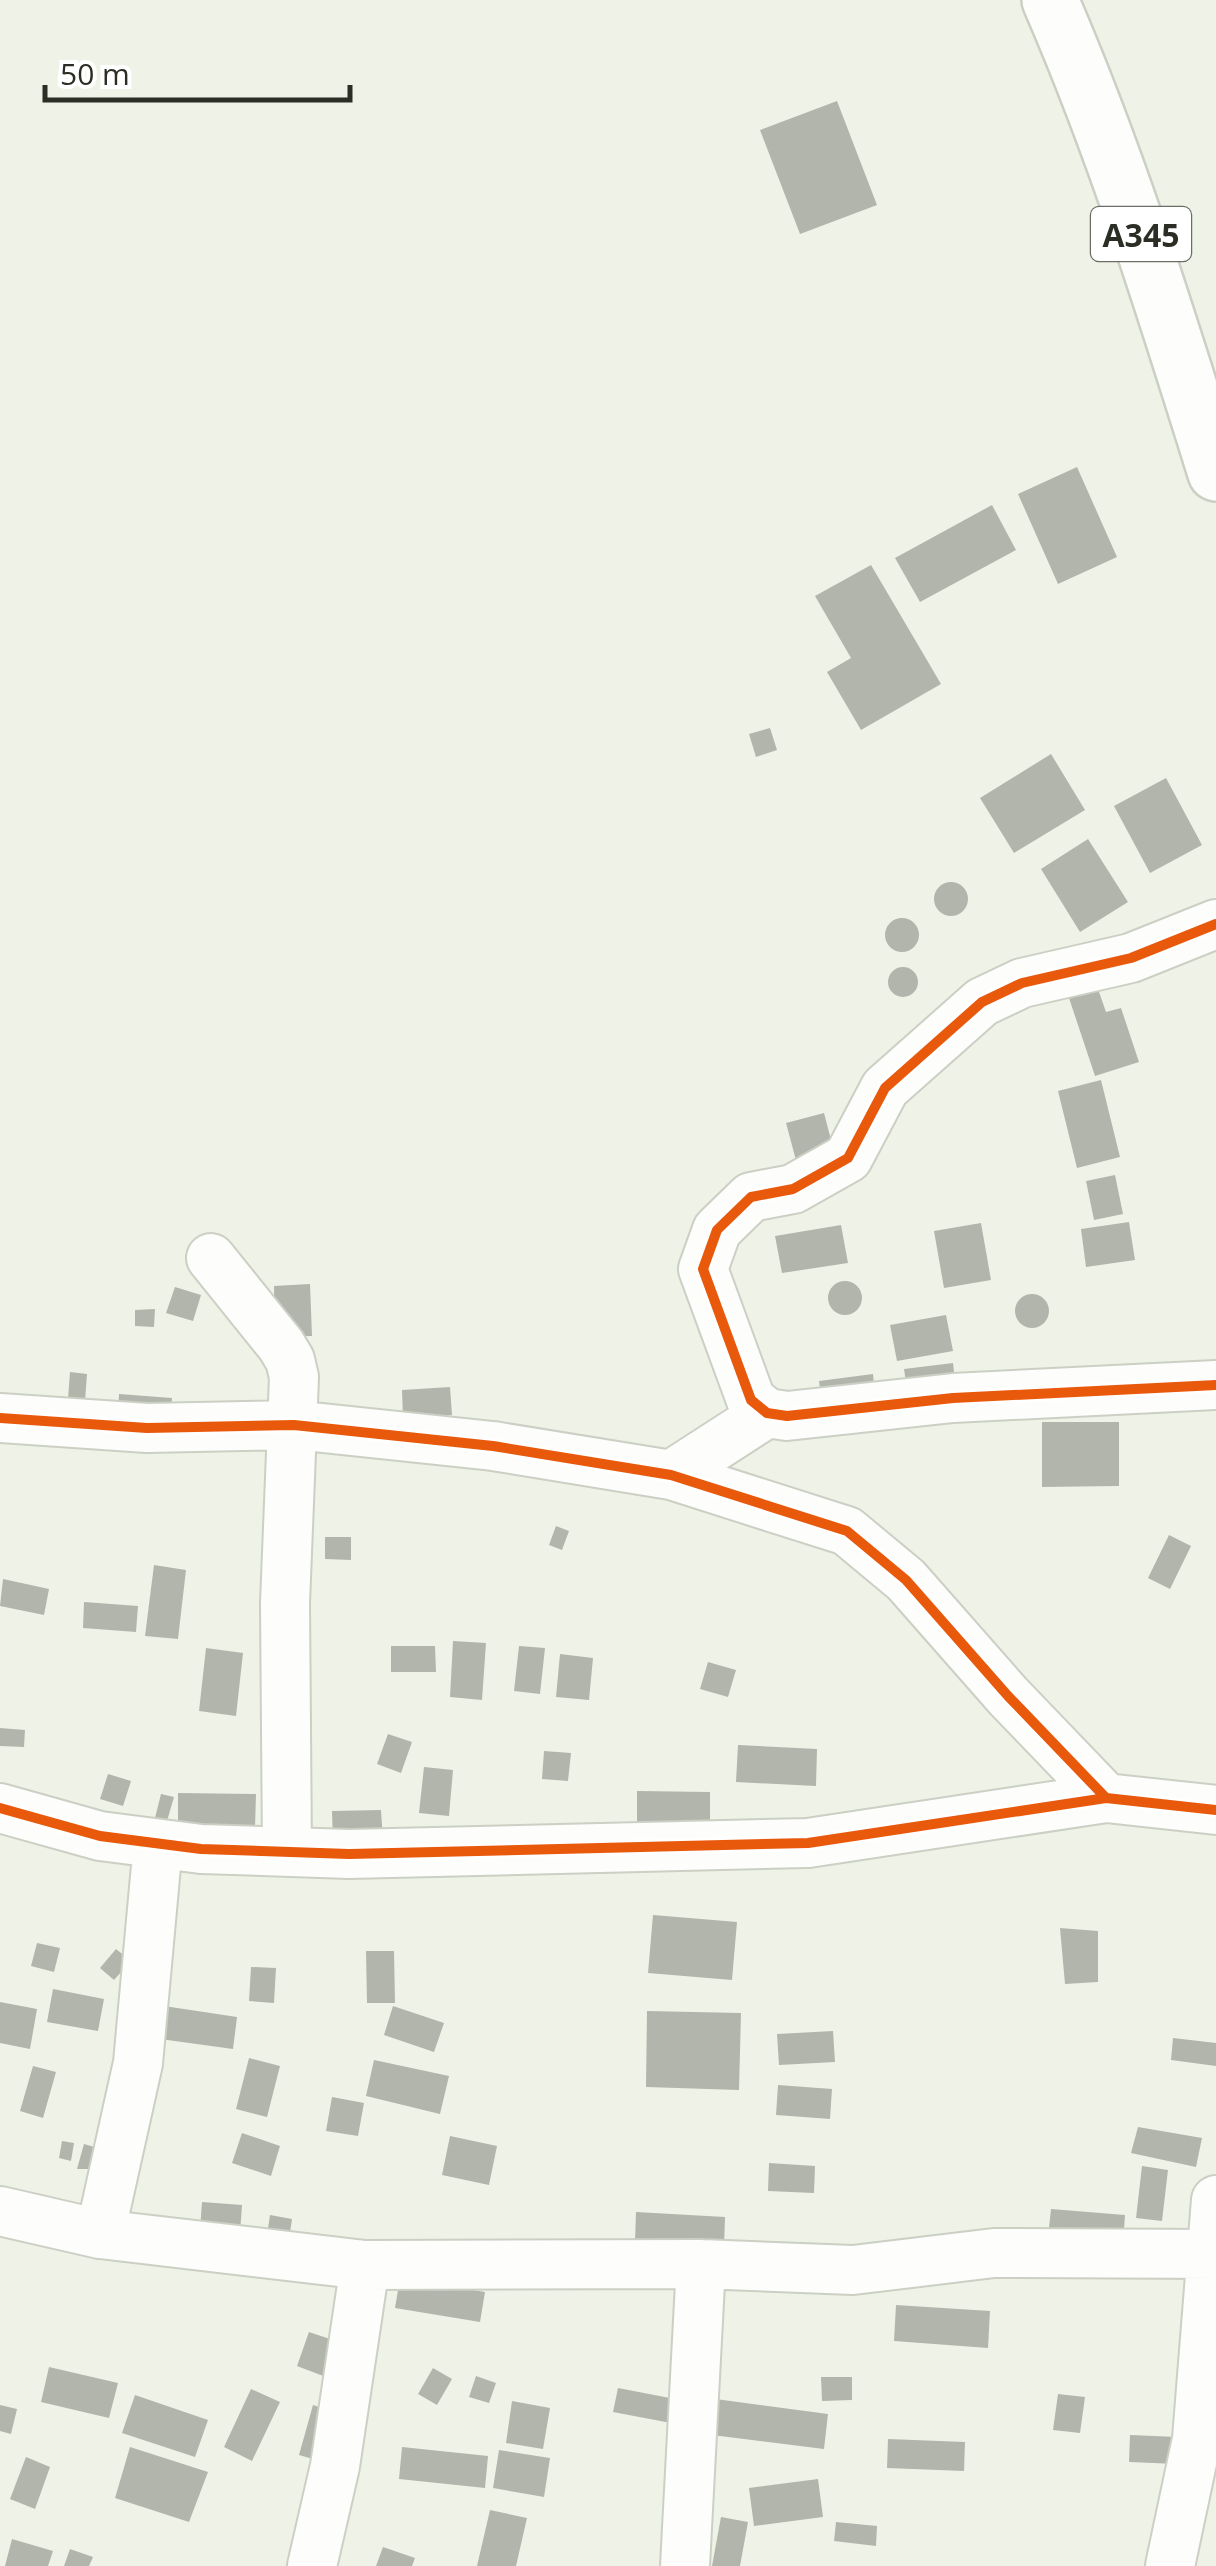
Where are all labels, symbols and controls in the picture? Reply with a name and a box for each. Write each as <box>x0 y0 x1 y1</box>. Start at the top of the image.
scale bar <box>45 40 350 102</box>
text: 50 m <box>60 53 130 94</box>
road number: A345 <box>1091 207 1191 261</box>

